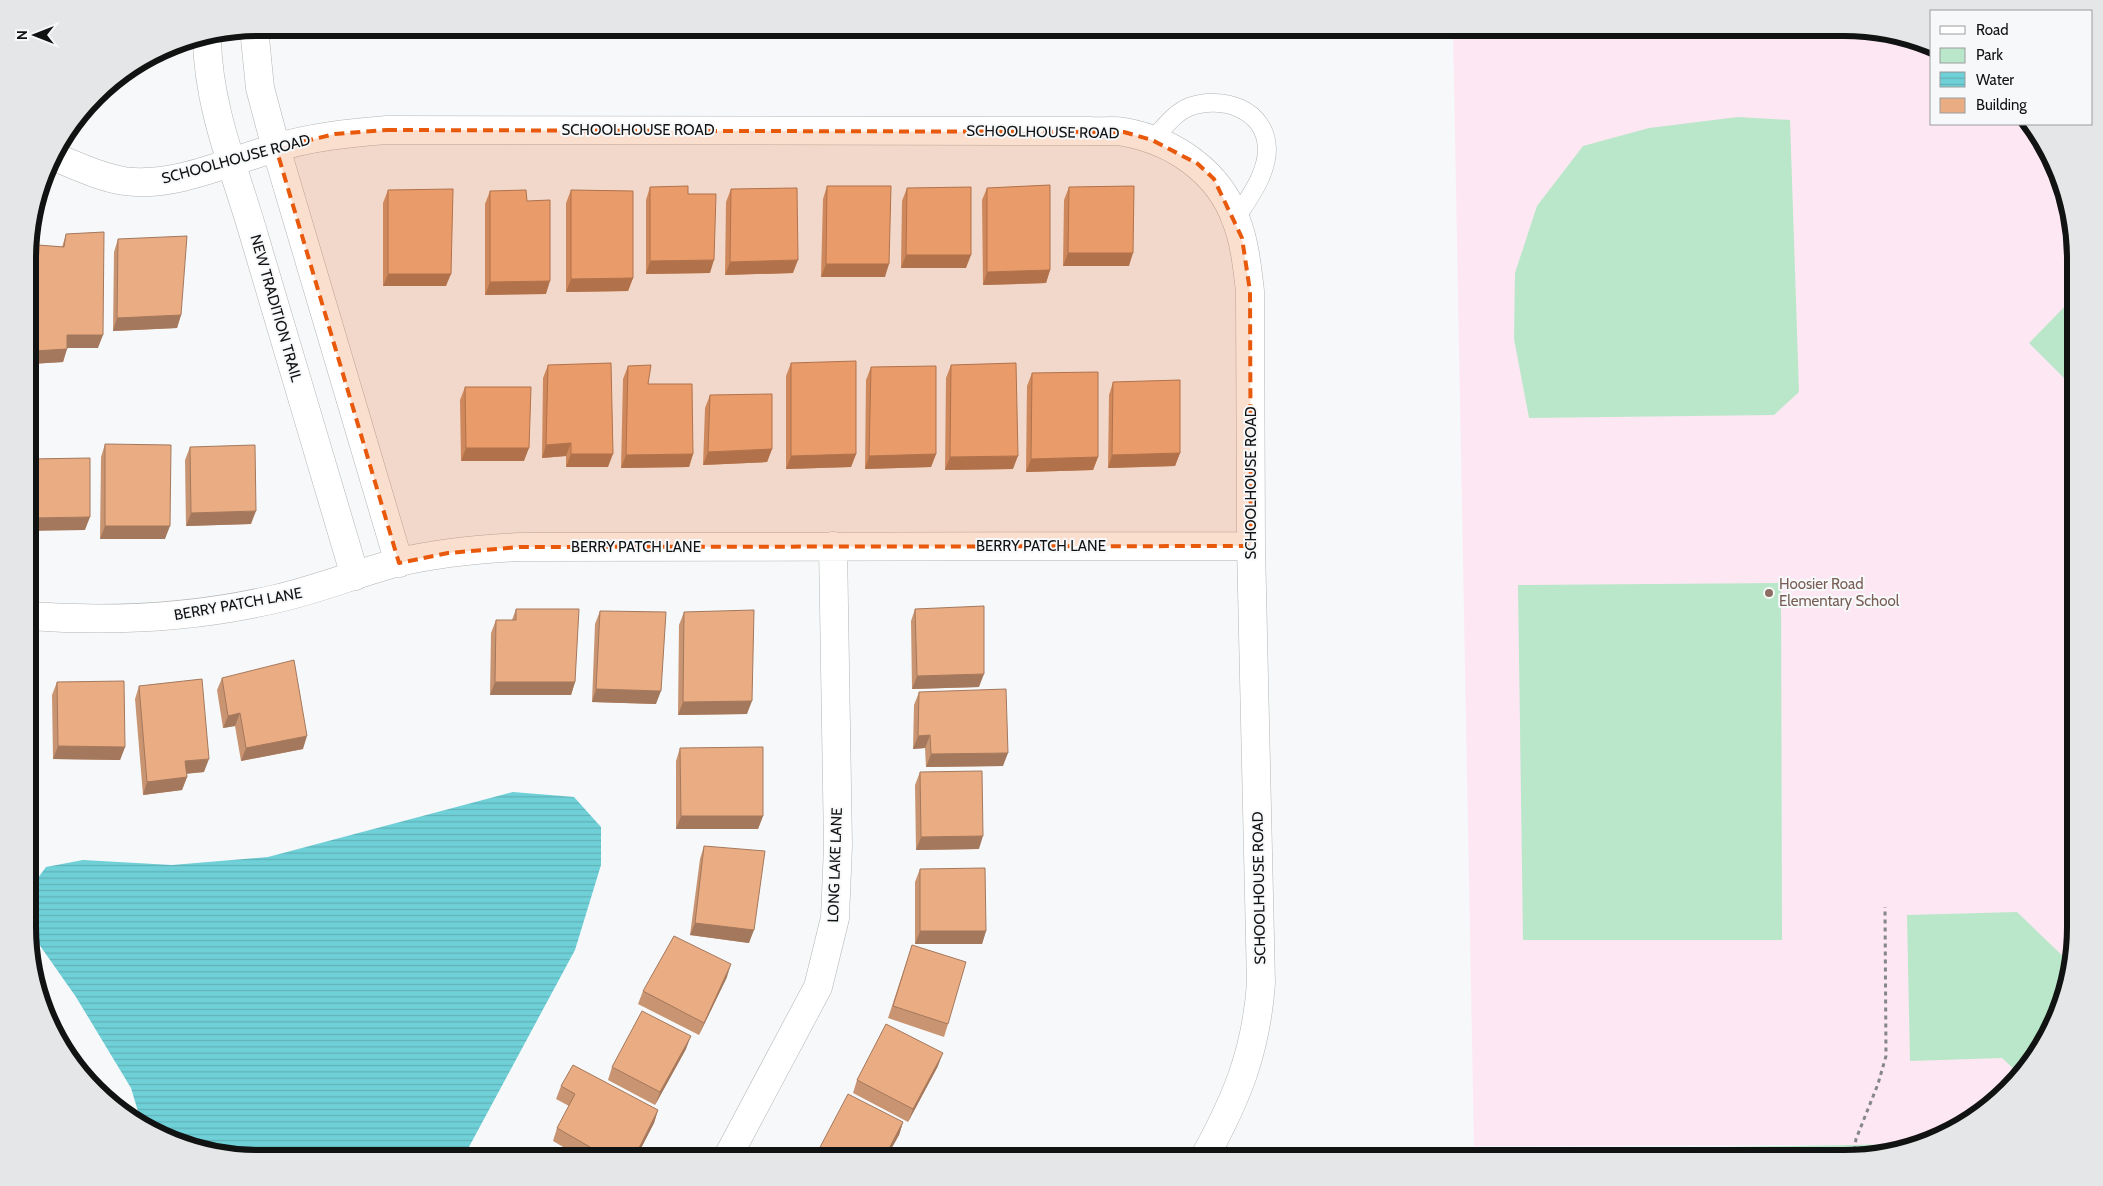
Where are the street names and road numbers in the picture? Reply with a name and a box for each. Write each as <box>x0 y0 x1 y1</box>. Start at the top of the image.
street label: SCHOOLHOUSE ROAD <box>561 121 715 139</box>
street label: SCHOOLHOUSE ROAD <box>966 122 1120 142</box>
street label: SCHOOLHOUSE ROAD <box>160 130 312 188</box>
street label: NEW TRADITION TRAIL <box>246 232 306 384</box>
street label: SCHOOLHOUSE ROAD <box>1242 406 1260 560</box>
street label: BERRY PATCH LANE <box>976 537 1106 555</box>
street label: BERRY PATCH LANE <box>571 538 701 556</box>
street label: BERRY PATCH LANE <box>172 584 304 624</box>
street label: LONG LAKE LANE <box>824 807 846 923</box>
street label: SCHOOLHOUSE ROAD <box>1249 811 1269 965</box>

